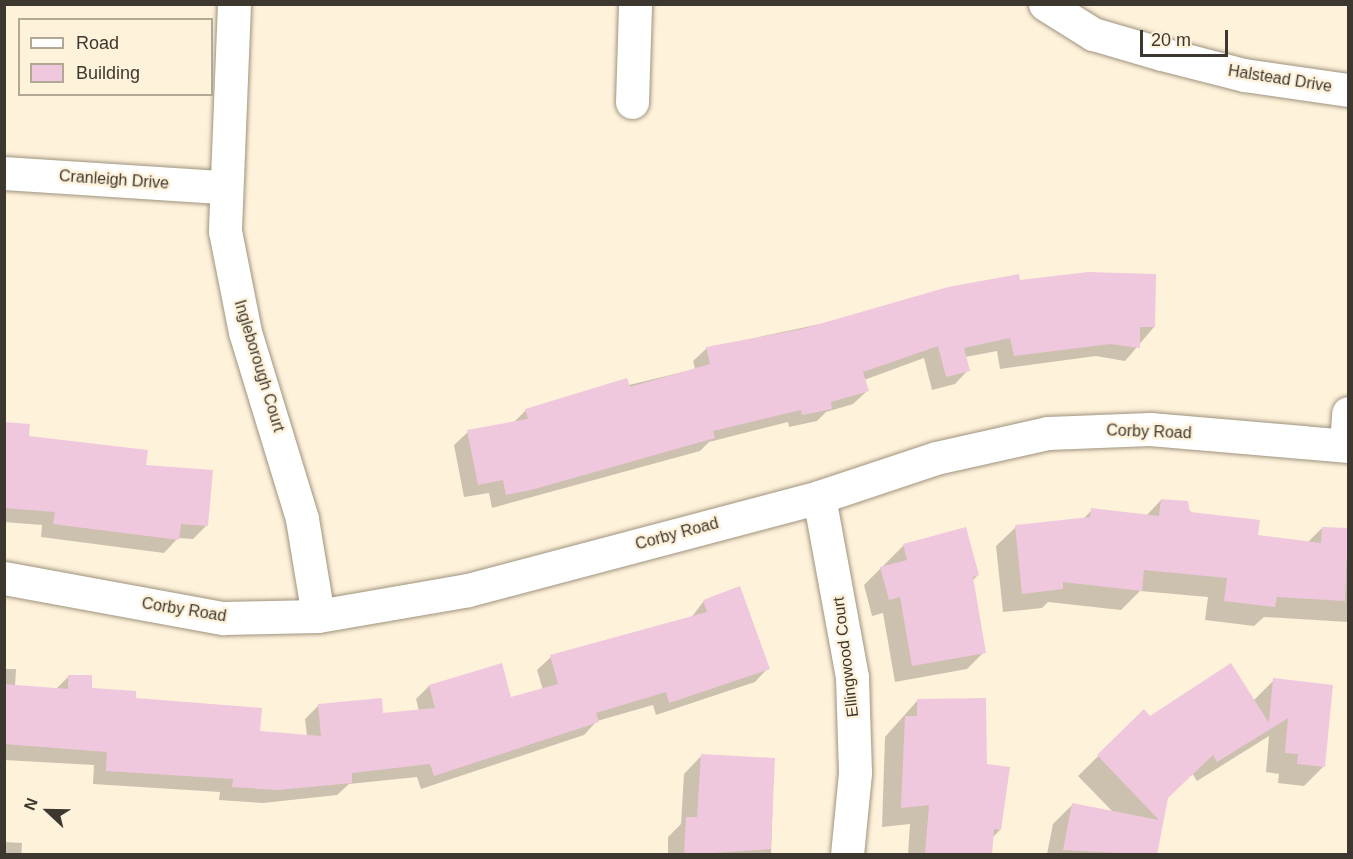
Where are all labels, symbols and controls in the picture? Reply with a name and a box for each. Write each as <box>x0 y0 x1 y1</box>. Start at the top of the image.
legend <box>18 18 213 96</box>
scale bar <box>1143 18 1232 56</box>
text: 20 m <box>1151 30 1191 50</box>
text: Road <box>76 33 119 53</box>
street label: Halstead Drive <box>1227 61 1333 97</box>
text: Building <box>76 63 140 83</box>
street label: Cranleigh Drive <box>58 167 170 193</box>
street label: Ingleborough Court <box>230 298 288 434</box>
street label: Corby Road <box>1106 421 1192 443</box>
street label: Corby Road <box>633 514 721 554</box>
street label: Corby Road <box>140 594 228 626</box>
street label: Ellingwood Court <box>829 596 863 718</box>
north arrow <box>18 781 78 841</box>
text: N <box>21 796 41 813</box>

